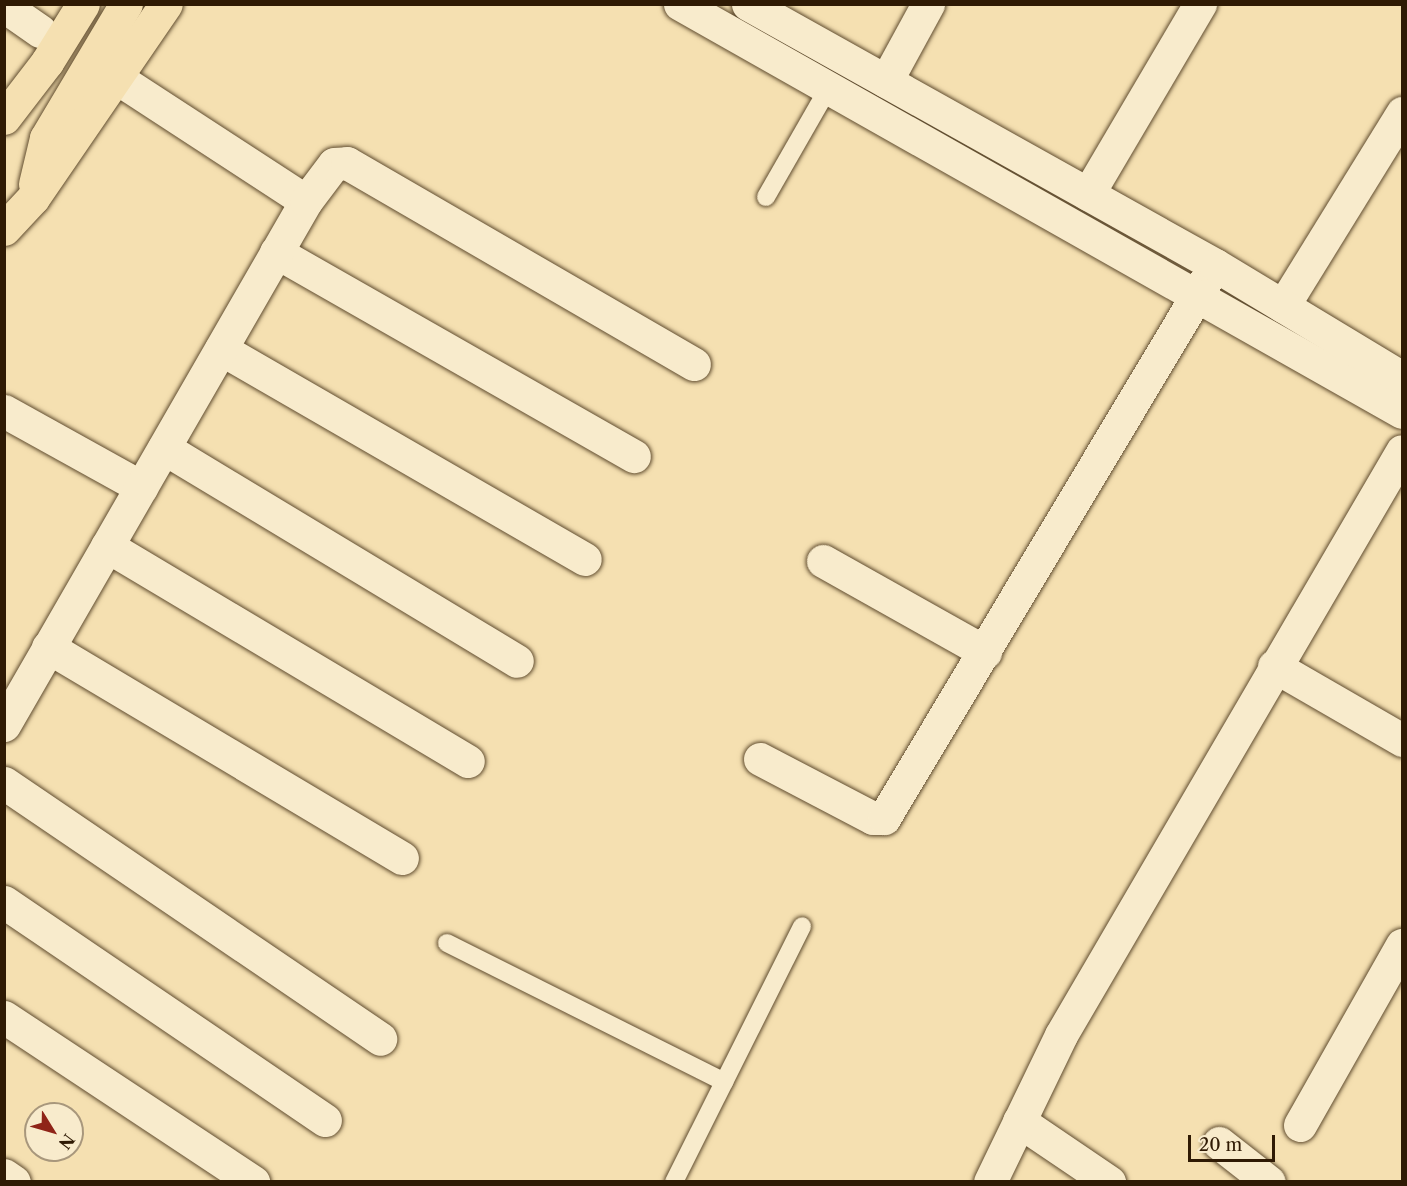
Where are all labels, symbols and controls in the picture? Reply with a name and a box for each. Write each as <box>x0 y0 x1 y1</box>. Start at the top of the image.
north arrow <box>24 1102 84 1162</box>
scale bar <box>1191 1123 1278 1161</box>
text: N <box>55 1130 79 1153</box>
text: 20 m <box>1199 1134 1242 1156</box>

